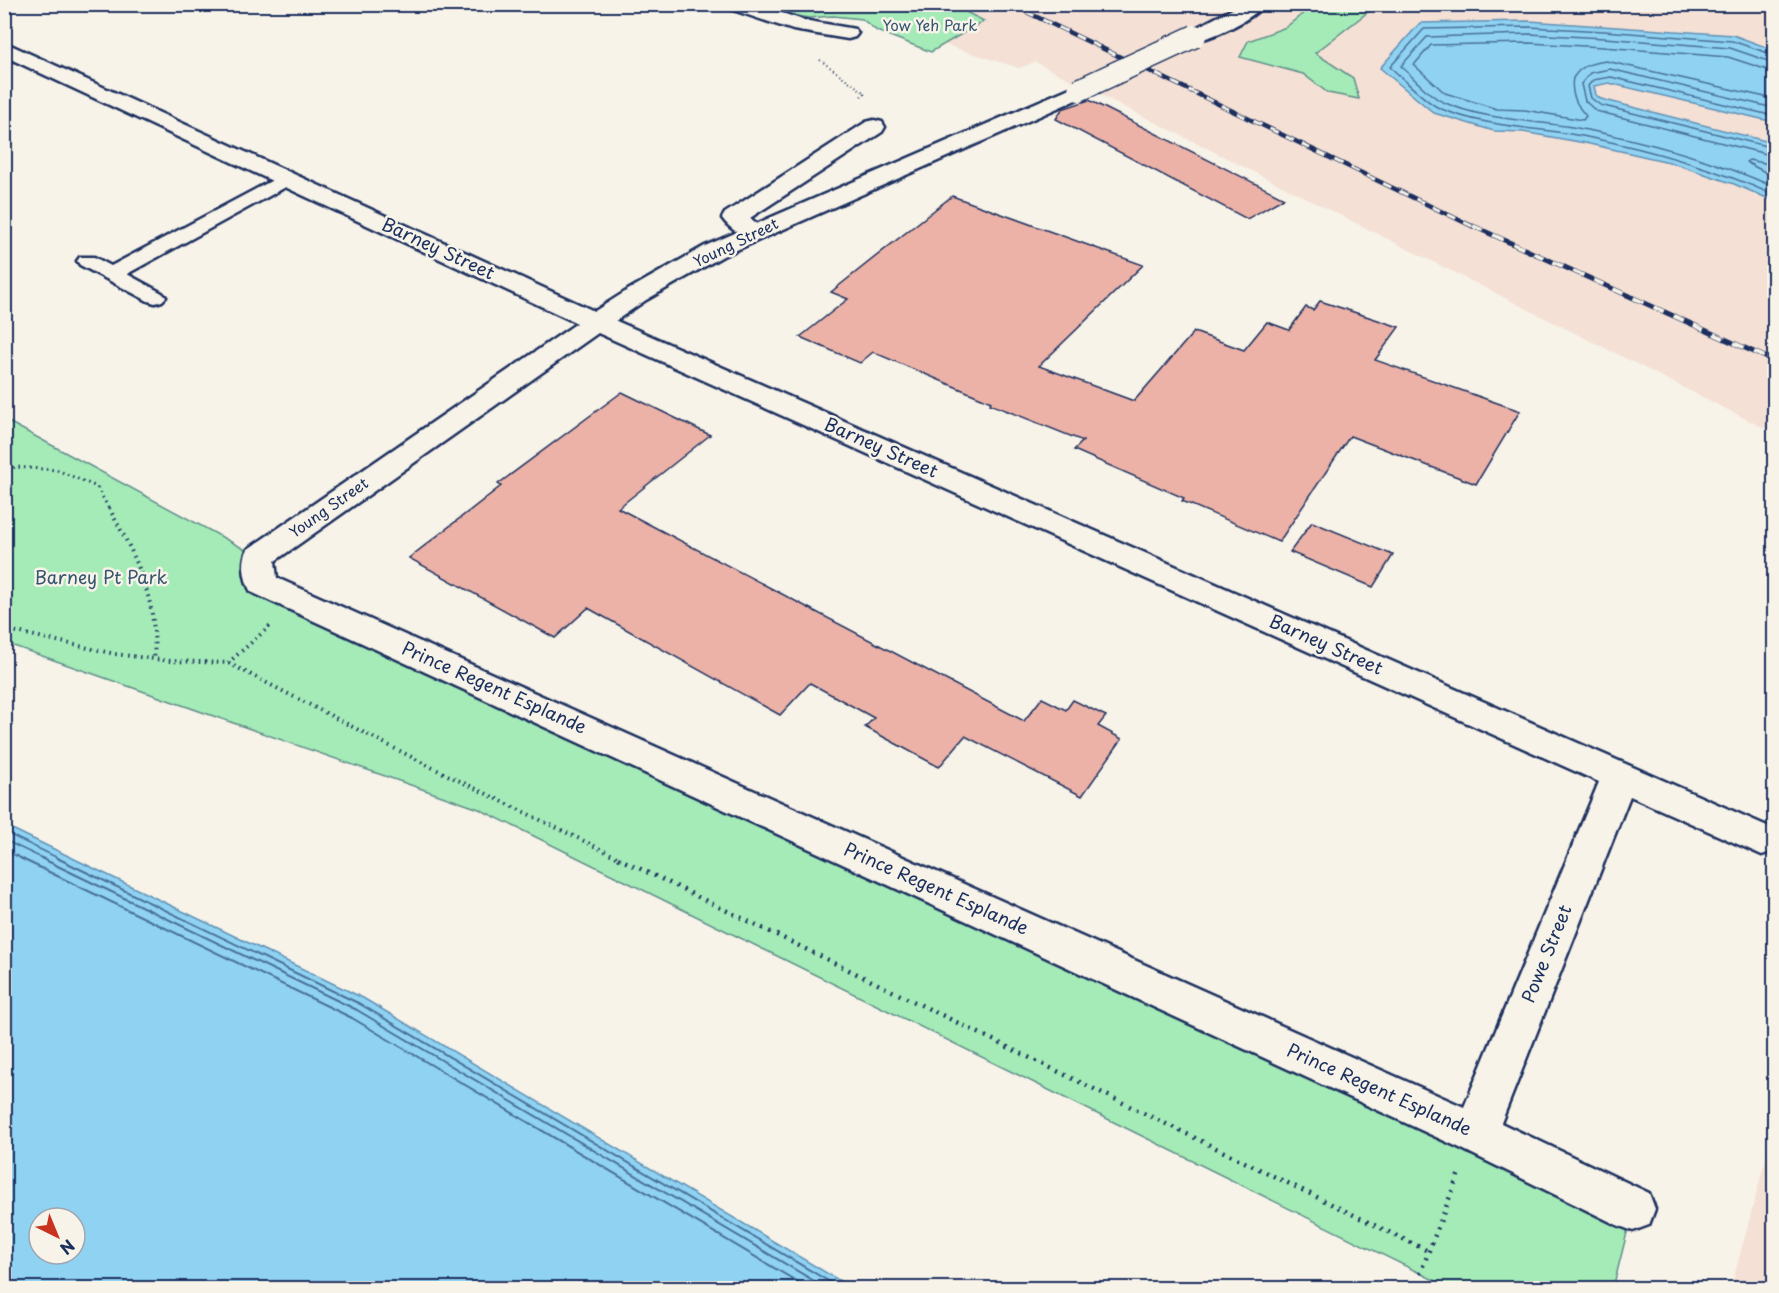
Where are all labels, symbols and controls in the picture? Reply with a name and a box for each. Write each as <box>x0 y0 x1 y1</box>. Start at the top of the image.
park label: Yow Yeh Park <box>883 13 977 36</box>
street label: Barney Street <box>378 210 500 286</box>
street label: Young Street <box>689 211 782 272</box>
street label: Barney Street <box>820 409 943 484</box>
street label: Young Street <box>284 471 372 543</box>
park label: Barney Pt Park <box>35 563 167 590</box>
street label: Barney Street <box>1265 606 1388 681</box>
street label: Prince Regent Esplande <box>398 634 591 740</box>
street label: Prince Regent Esplande <box>840 835 1033 941</box>
street label: Powe Street <box>1514 900 1578 1007</box>
street label: Prince Regent Esplande <box>1283 1036 1476 1142</box>
north arrow <box>27 1206 87 1266</box>
text: N <box>55 1235 81 1261</box>

